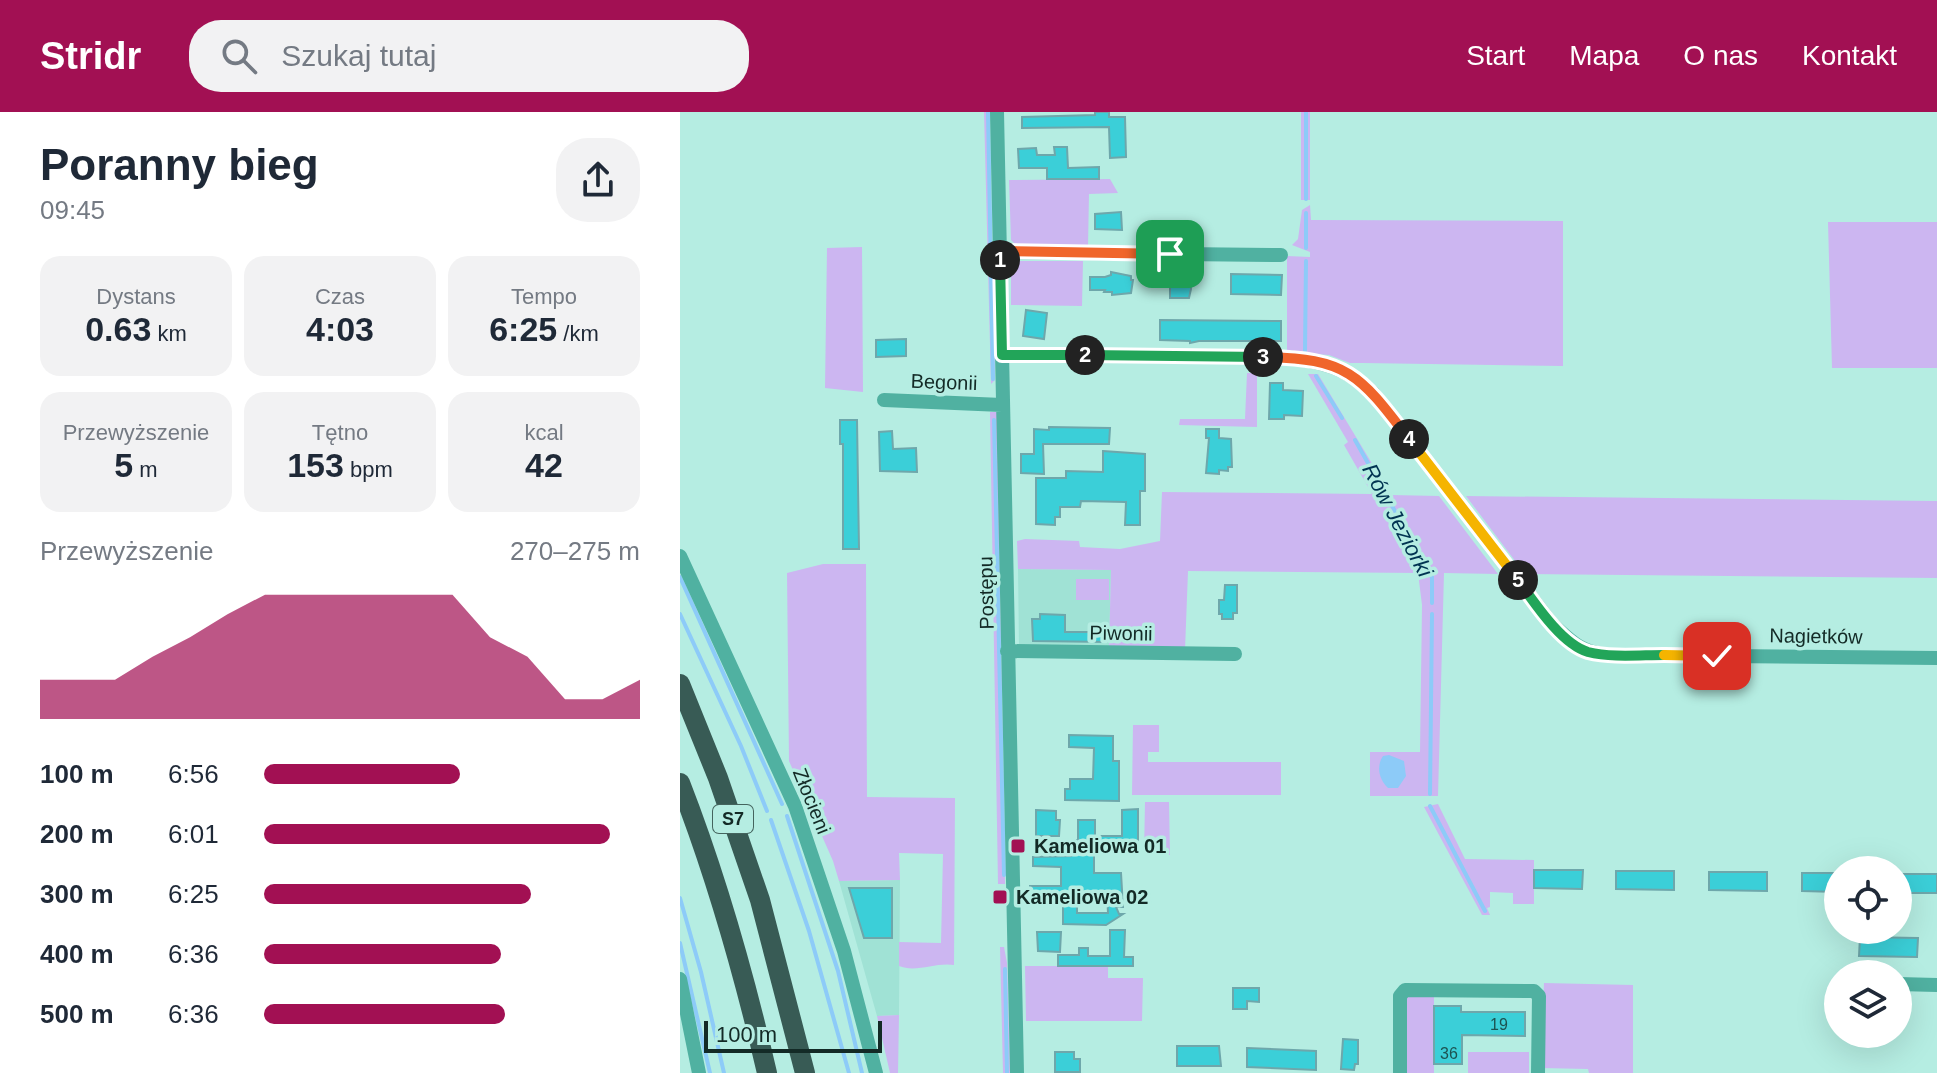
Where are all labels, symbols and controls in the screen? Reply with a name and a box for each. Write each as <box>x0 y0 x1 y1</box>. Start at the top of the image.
search box <box>189 20 749 92</box>
icon: search <box>217 34 261 78</box>
text: Stridr <box>40 35 141 77</box>
text: Szukaj tutaj <box>281 39 436 72</box>
text: Start <box>1466 40 1525 71</box>
text: Mapa <box>1569 40 1639 71</box>
text: O nas <box>1683 40 1758 71</box>
text: Kontakt <box>1802 40 1897 71</box>
button: share <box>556 138 640 222</box>
text: Poranny bieg <box>40 140 319 189</box>
text: 09:45 <box>40 195 105 225</box>
pin <box>1136 220 1204 288</box>
icon: arrive <box>1148 232 1192 276</box>
pin: 1 <box>980 240 1020 280</box>
text: 1 <box>994 247 1006 272</box>
text: Dystans <box>96 284 176 309</box>
text: Czas <box>315 284 365 309</box>
text: Tempo <box>511 284 577 309</box>
text: 0.63 <box>85 310 151 348</box>
text: 4:03 <box>306 310 374 348</box>
text: 6:25 <box>489 310 557 348</box>
text: km <box>151 321 187 346</box>
text: /km <box>557 321 599 346</box>
pin: 2 <box>1065 335 1105 375</box>
pin: 3 <box>1243 337 1283 377</box>
text: 2 <box>1079 342 1091 367</box>
text: 3 <box>1257 344 1269 369</box>
street label: Begonii <box>910 370 978 394</box>
pin: 4 <box>1389 419 1429 459</box>
text: Przewyższenie <box>63 420 209 445</box>
text: Tętno <box>312 420 368 445</box>
text: kcal <box>524 420 564 445</box>
text: 4 <box>1403 426 1415 451</box>
text: 5 <box>114 446 133 484</box>
text: 153 <box>287 446 344 484</box>
text: 42 <box>525 446 563 484</box>
text: m <box>133 457 158 482</box>
text: bpm <box>344 457 393 482</box>
water label: Rów Jeziorki <box>1357 459 1438 582</box>
text: Przewyższenie <box>40 536 213 566</box>
text: 270–275 m <box>510 536 640 566</box>
street label: Postępu <box>974 556 998 630</box>
pin: 5 <box>1498 560 1538 600</box>
text: 5 <box>1512 567 1524 592</box>
street label: Piwonii <box>1089 621 1153 645</box>
pin <box>1683 622 1751 690</box>
street label: Nagietków <box>1769 624 1863 648</box>
icon: check <box>1695 634 1739 678</box>
text: 100 m <box>40 759 114 789</box>
text: 6:56 <box>168 759 219 789</box>
street label: Złocieni <box>789 765 835 837</box>
road number: S7 <box>713 805 753 833</box>
text: 200 m <box>40 819 114 849</box>
text: 6:01 <box>168 819 219 849</box>
place label: Kameliowa 01 <box>1034 835 1166 857</box>
marker: Kameliowa 01 <box>1009 837 1027 855</box>
map controls <box>1824 856 1912 1048</box>
button: locate <box>1824 856 1912 944</box>
text: 300 m <box>40 879 114 909</box>
text: 6:25 <box>168 879 219 909</box>
place label: Kameliowa 02 <box>1016 886 1148 908</box>
marker: Kameliowa 02 <box>991 888 1009 906</box>
text: 400 m <box>40 939 114 969</box>
text: 6:36 <box>168 939 219 969</box>
button: layers <box>1824 960 1912 1048</box>
text: 500 m <box>40 999 114 1029</box>
text: 6:36 <box>168 999 219 1029</box>
house number: 19 <box>1490 1016 1508 1033</box>
scale bar <box>704 1017 882 1053</box>
text: 100 m <box>716 1022 777 1047</box>
house number: 36 <box>1440 1045 1458 1062</box>

